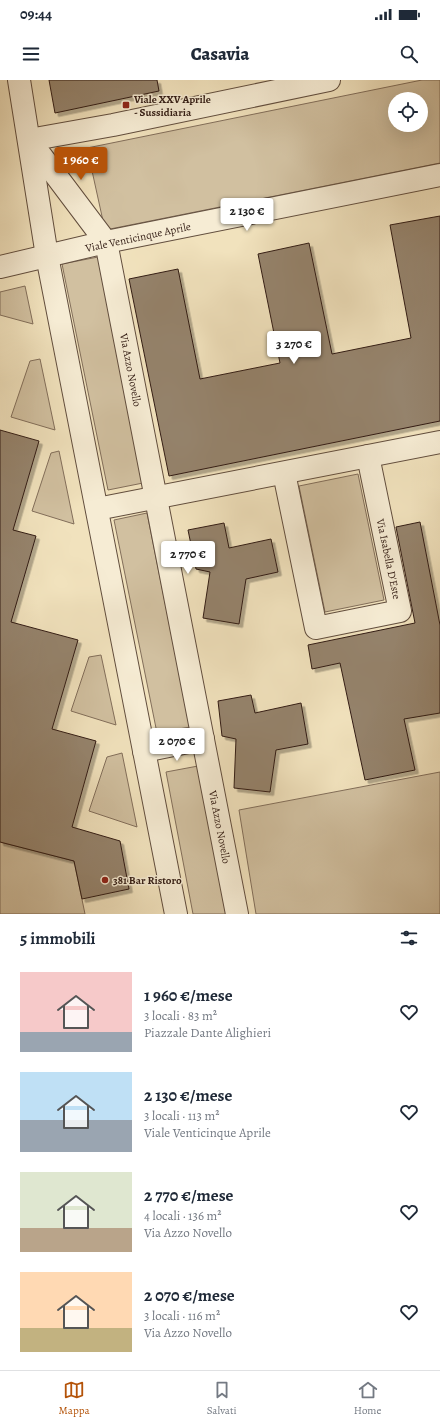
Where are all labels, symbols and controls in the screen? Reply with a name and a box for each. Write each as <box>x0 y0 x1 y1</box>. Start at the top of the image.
text: 09:44 <box>20 4 52 24</box>
text: Casavia <box>191 42 249 66</box>
icon: menu <box>20 43 42 65</box>
icon: search <box>398 43 420 65</box>
place label: Viale XXV Aprile - Sussidiaria <box>133 92 211 120</box>
map controls <box>388 92 428 132</box>
button: locate <box>388 92 428 132</box>
marker: Viale XXV Aprile - Sussidiaria <box>121 100 131 110</box>
pin: 1 960 € <box>44 147 118 181</box>
text: 1 960 € <box>63 151 99 168</box>
pin: 2 130 € <box>210 198 284 232</box>
text: 2 130 € <box>229 202 265 219</box>
street label: Viale Venticinque Aprile <box>83 219 192 256</box>
street label: Via Azzo Novello <box>116 331 145 409</box>
pin: 3 270 € <box>257 331 331 365</box>
text: 3 270 € <box>276 335 312 352</box>
street label: Via Isabella D'Este <box>372 516 404 601</box>
pin: 2 770 € <box>151 541 225 575</box>
text: 2 770 € <box>170 545 206 562</box>
pin: 2 070 € <box>140 728 214 762</box>
text: 2 070 € <box>159 732 195 749</box>
street label: Via Azzo Novello <box>205 788 234 866</box>
place label: 381 Bar Ristoro <box>113 873 182 888</box>
marker: 381 Bar Ristoro <box>100 875 110 885</box>
text: 5 immobili <box>20 927 96 950</box>
icon: filters <box>398 927 420 949</box>
text: 1 960 €/mese <box>144 984 233 1007</box>
icon: home <box>52 988 100 1036</box>
icon: heart <box>398 1001 420 1023</box>
text: 3 locali · 83 m² <box>144 1007 217 1024</box>
text: Piazzale Dante Alighieri <box>144 1024 271 1041</box>
text: 2 130 €/mese <box>144 1084 232 1107</box>
icon: home <box>52 1088 100 1136</box>
icon: heart <box>398 1101 420 1123</box>
text: 3 locali · 113 m² <box>144 1107 220 1124</box>
text: Viale Venticinque Aprile <box>144 1124 271 1141</box>
text: 2 770 €/mese <box>144 1184 233 1207</box>
icon: home <box>52 1188 100 1236</box>
icon: heart <box>398 1201 420 1223</box>
text: 4 locali · 136 m² <box>144 1207 222 1224</box>
text: Via Azzo Novello <box>144 1224 232 1241</box>
text: 2 070 €/mese <box>144 1284 235 1307</box>
icon: home <box>52 1288 100 1336</box>
icon: heart <box>398 1301 420 1323</box>
text: 3 locali · 116 m² <box>144 1307 220 1324</box>
text: Via Azzo Novello <box>144 1324 232 1341</box>
tab: Mappa <box>59 1379 90 1418</box>
tab: Salvati <box>207 1379 237 1418</box>
tab: Home <box>354 1379 381 1418</box>

